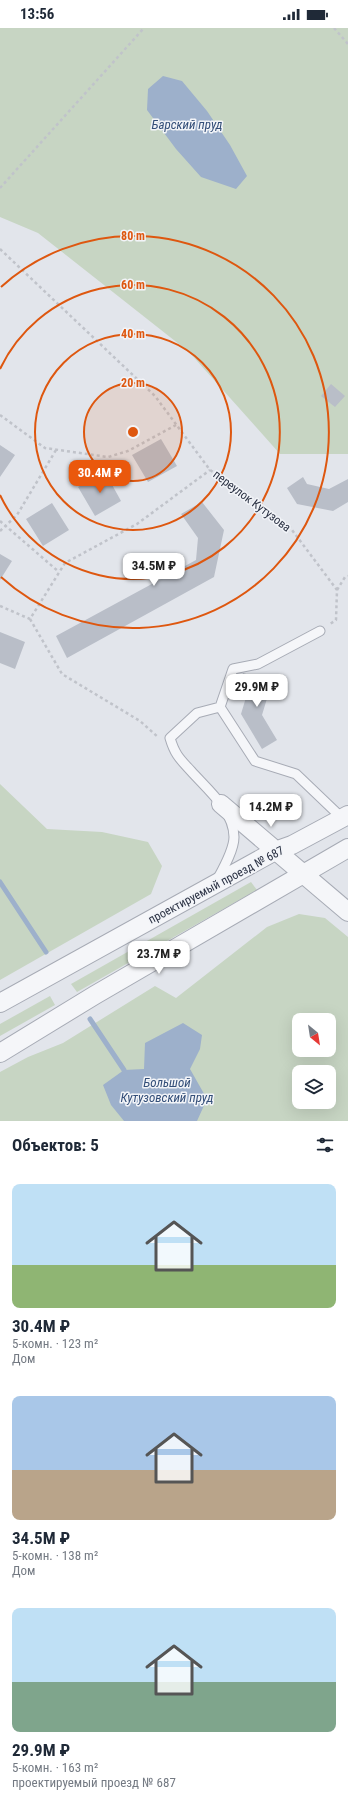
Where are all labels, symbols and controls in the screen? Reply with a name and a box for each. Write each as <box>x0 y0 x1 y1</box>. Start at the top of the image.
text: 13:56 <box>20 5 54 23</box>
water label: Барский пруд <box>151 117 223 132</box>
text: 80 m <box>121 229 145 243</box>
text: 60 m <box>121 278 145 292</box>
text: 40 m <box>121 327 145 341</box>
text: 20 m <box>121 376 145 390</box>
centre of rings <box>126 425 140 439</box>
pin: 30.4M ₽ <box>63 460 137 494</box>
text: 30.4M ₽ <box>78 465 122 480</box>
street label: переулок Кутузова <box>210 467 294 535</box>
pin: 34.5M ₽ <box>117 553 191 587</box>
text: 34.5M ₽ <box>132 558 176 573</box>
pin: 29.9M ₽ <box>220 674 294 708</box>
text: 29.9M ₽ <box>235 679 279 694</box>
pin: 14.2M ₽ <box>234 794 308 828</box>
text: 14.2M ₽ <box>249 799 293 814</box>
street label: проектируемый проезд № 687 <box>146 843 286 927</box>
pin: 23.7M ₽ <box>122 941 196 975</box>
text: 23.7M ₽ <box>137 946 181 961</box>
north arrow <box>292 1013 336 1057</box>
map controls <box>292 1013 336 1109</box>
button: layers <box>292 1065 336 1109</box>
water label: Большой Кутузовский пруд <box>121 1075 214 1105</box>
icon: filters <box>314 1134 336 1156</box>
text: Объектов: 5 <box>12 1135 99 1155</box>
icon: home <box>138 1210 210 1282</box>
text: 30.4M ₽ <box>12 1316 70 1336</box>
text: 5-комн. · 123 m² <box>12 1336 98 1351</box>
text: Дом <box>12 1351 36 1366</box>
icon: home <box>138 1422 210 1494</box>
text: 34.5M ₽ <box>12 1528 70 1548</box>
text: 5-комн. · 138 m² <box>12 1548 98 1563</box>
text: Дом <box>12 1563 36 1578</box>
icon: home <box>138 1634 210 1706</box>
text: 29.9M ₽ <box>12 1740 70 1760</box>
text: 5-комн. · 163 m² <box>12 1760 98 1775</box>
text: проектируемый проезд № 687 <box>12 1775 176 1790</box>

